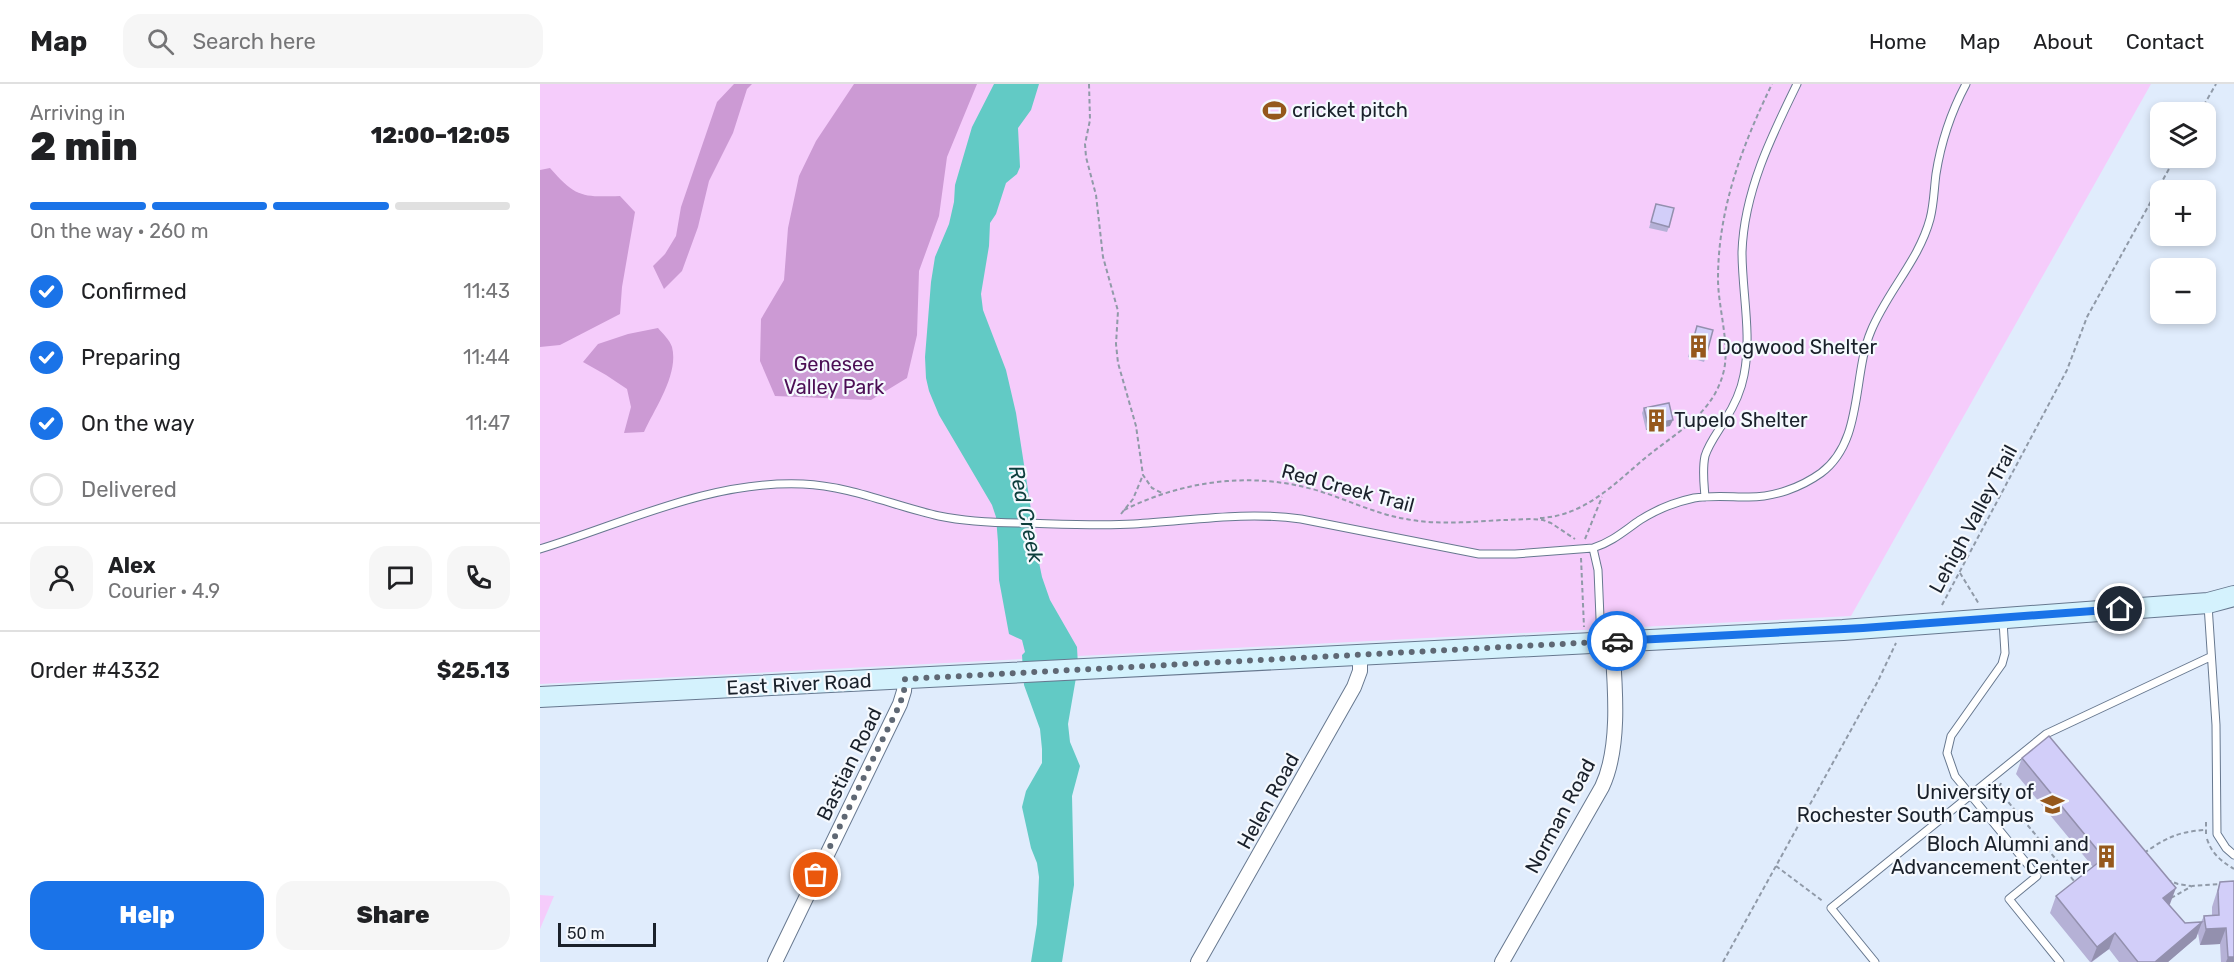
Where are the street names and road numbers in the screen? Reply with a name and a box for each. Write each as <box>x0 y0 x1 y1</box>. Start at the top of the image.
street label: Lehigh Valley Trail <box>1924 441 2022 597</box>
street label: Red Creek Trail <box>1279 459 1417 517</box>
street label: East River Road <box>726 668 872 700</box>
street label: Bastian Road <box>811 704 887 824</box>
street label: Helen Road <box>1232 749 1304 853</box>
street label: Norman Road <box>1520 755 1600 877</box>

